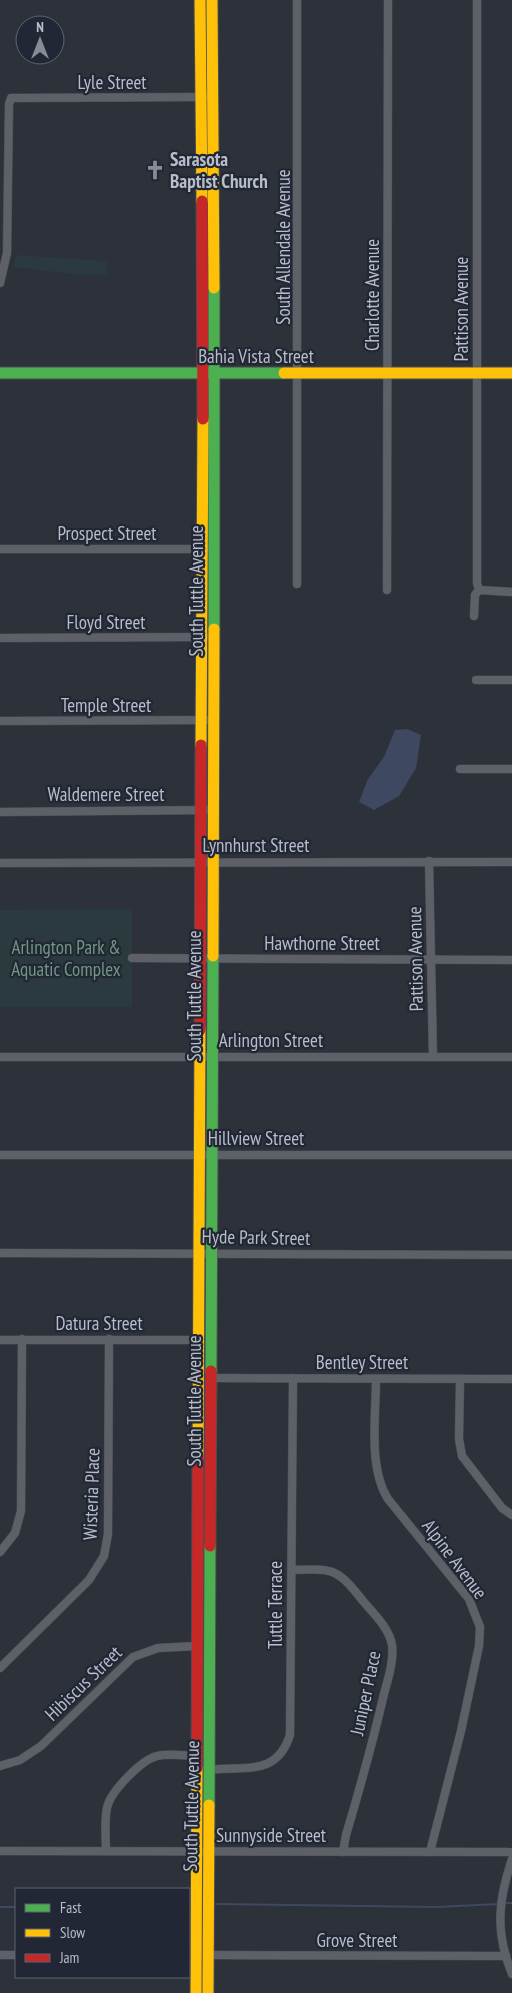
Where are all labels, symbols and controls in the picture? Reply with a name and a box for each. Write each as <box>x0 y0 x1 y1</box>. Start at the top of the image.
north arrow <box>15 15 65 65</box>
text: N <box>36 18 44 36</box>
street label: Lyle Street <box>77 70 147 94</box>
place label: Sarasota Baptist Church <box>170 147 268 193</box>
church icon: Sarasota Baptist Church <box>144 159 166 181</box>
street label: South Allendale Avenue <box>271 169 295 325</box>
street label: Charlotte Avenue <box>360 239 384 351</box>
street label: Pattison Avenue <box>449 256 473 361</box>
street label: Bahia Vista Street <box>198 344 315 368</box>
street label: Prospect Street <box>57 521 157 545</box>
street label: South Tuttle Avenue <box>184 525 208 657</box>
street label: Floyd Street <box>66 610 146 634</box>
street label: Temple Street <box>61 693 152 717</box>
street label: Waldemere Street <box>48 782 165 806</box>
street label: Lynnhurst Street <box>202 833 310 857</box>
street label: Pattison Avenue <box>402 906 428 1012</box>
street label: South Tuttle Avenue <box>182 930 206 1062</box>
street label: Hawthorne Street <box>264 931 381 955</box>
park label: Arlington Park & Aquatic Complex <box>11 935 121 981</box>
street label: Arlington Street <box>219 1028 324 1052</box>
street label: Hillview Street <box>208 1126 305 1150</box>
street label: Hyde Park Street <box>202 1224 311 1250</box>
street label: Datura Street <box>55 1311 143 1335</box>
street label: South Tuttle Avenue <box>182 1335 206 1467</box>
street label: Bentley Street <box>316 1350 409 1374</box>
street label: Wisteria Place <box>77 1447 105 1540</box>
street label: Alpine Avenue <box>417 1514 493 1604</box>
street label: Tuttle Terrace <box>263 1561 287 1649</box>
street label: Hibiscus Street <box>39 1640 127 1726</box>
street label: Juniper Place <box>344 1649 386 1738</box>
street label: South Tuttle Avenue <box>178 1740 204 1872</box>
street label: Sunnyside Street <box>216 1823 327 1847</box>
legend <box>15 1888 190 1978</box>
text: Fast <box>60 1898 81 1917</box>
text: Slow <box>60 1923 85 1942</box>
street label: Grove Street <box>316 1928 398 1952</box>
text: Jam <box>59 1948 79 1967</box>

